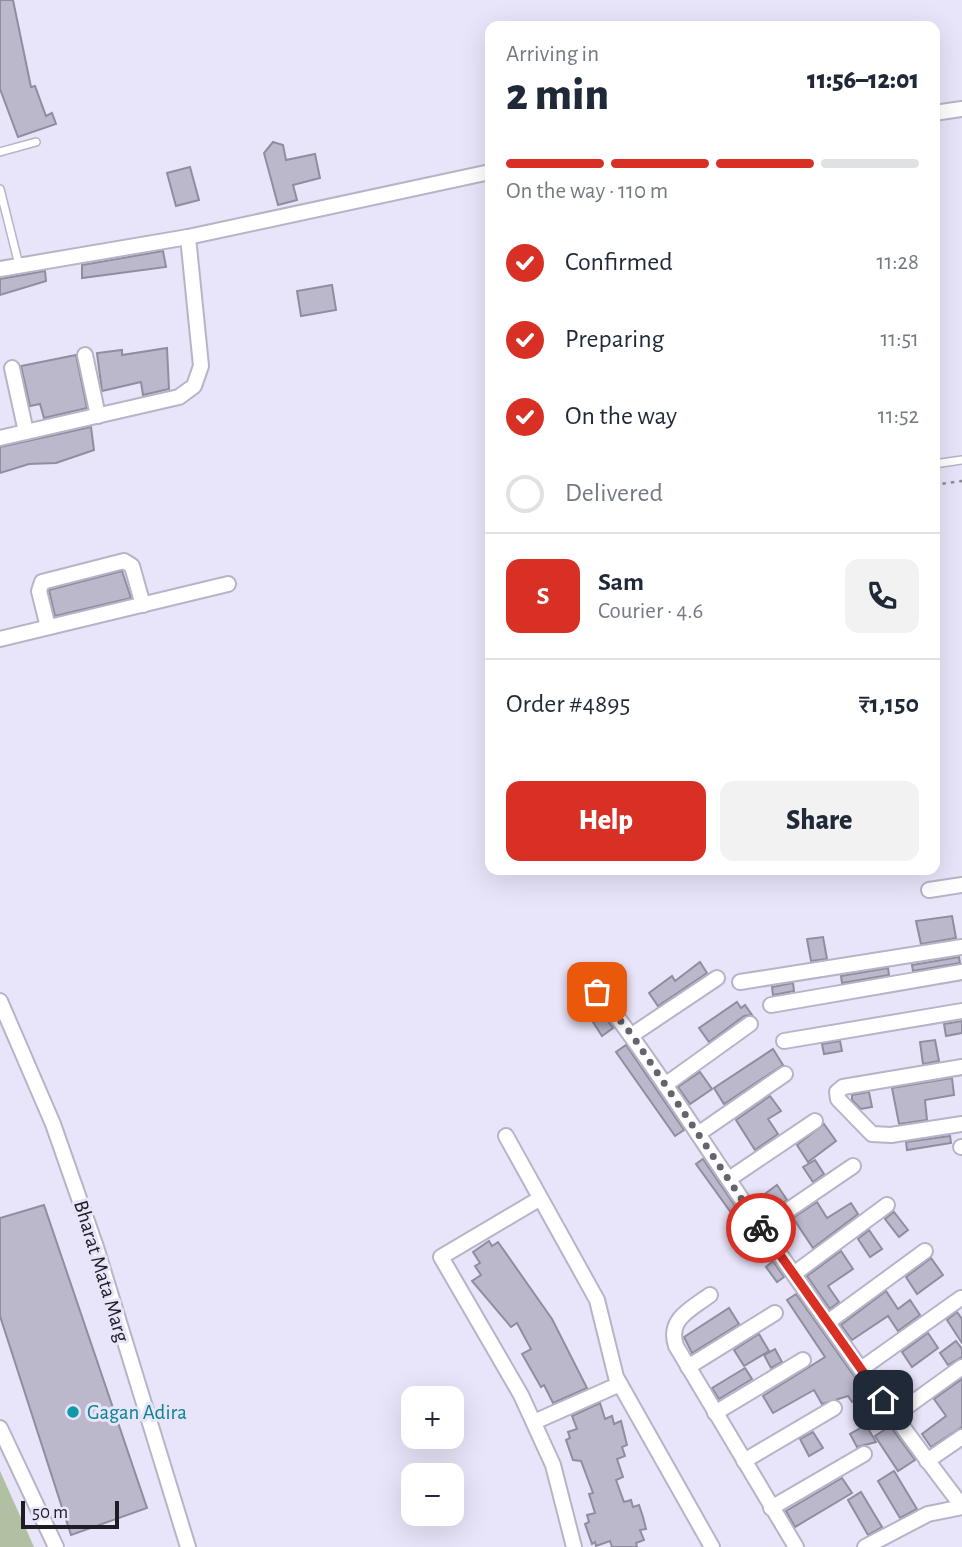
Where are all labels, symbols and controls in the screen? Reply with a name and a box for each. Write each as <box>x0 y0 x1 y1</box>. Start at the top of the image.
text: Arriving in <box>506 43 599 66</box>
text: 11:56–12:01 <box>807 67 919 93</box>
text: 2 min <box>506 72 609 118</box>
text: On the way · 110 m <box>506 180 668 203</box>
icon: check <box>506 244 544 282</box>
text: Confirmed <box>565 249 673 275</box>
text: 11:28 <box>877 251 919 274</box>
icon: check <box>506 321 544 359</box>
text: Preparing <box>565 326 664 352</box>
text: 11:51 <box>880 328 919 351</box>
icon: check <box>506 398 544 436</box>
text: On the way <box>565 403 677 429</box>
text: 11:52 <box>878 405 919 428</box>
text: Delivered <box>565 480 663 506</box>
button: phone <box>845 559 919 633</box>
text: Sam <box>598 569 644 595</box>
text: S <box>537 583 549 609</box>
text: Courier · 4.6 <box>598 600 703 623</box>
text: Order #4895 <box>506 691 630 717</box>
text: ₹1,150 <box>859 691 919 717</box>
button: Help <box>506 781 706 861</box>
button: Share <box>720 781 919 861</box>
pin <box>567 962 627 1022</box>
icon: bag <box>578 973 616 1011</box>
courier <box>726 1193 796 1263</box>
street label: Bharat Mata Marg <box>70 1198 133 1345</box>
icon: bike <box>742 1209 780 1247</box>
pin <box>853 1370 913 1430</box>
icon: home <box>864 1381 902 1419</box>
map controls <box>401 1386 464 1526</box>
button: + <box>401 1386 464 1449</box>
place label: Gagan Adira <box>87 1402 187 1423</box>
marker: Gagan Adira <box>65 1404 81 1420</box>
button: − <box>401 1463 464 1526</box>
scale bar <box>21 1498 119 1530</box>
text: 50 m <box>32 1503 68 1522</box>

